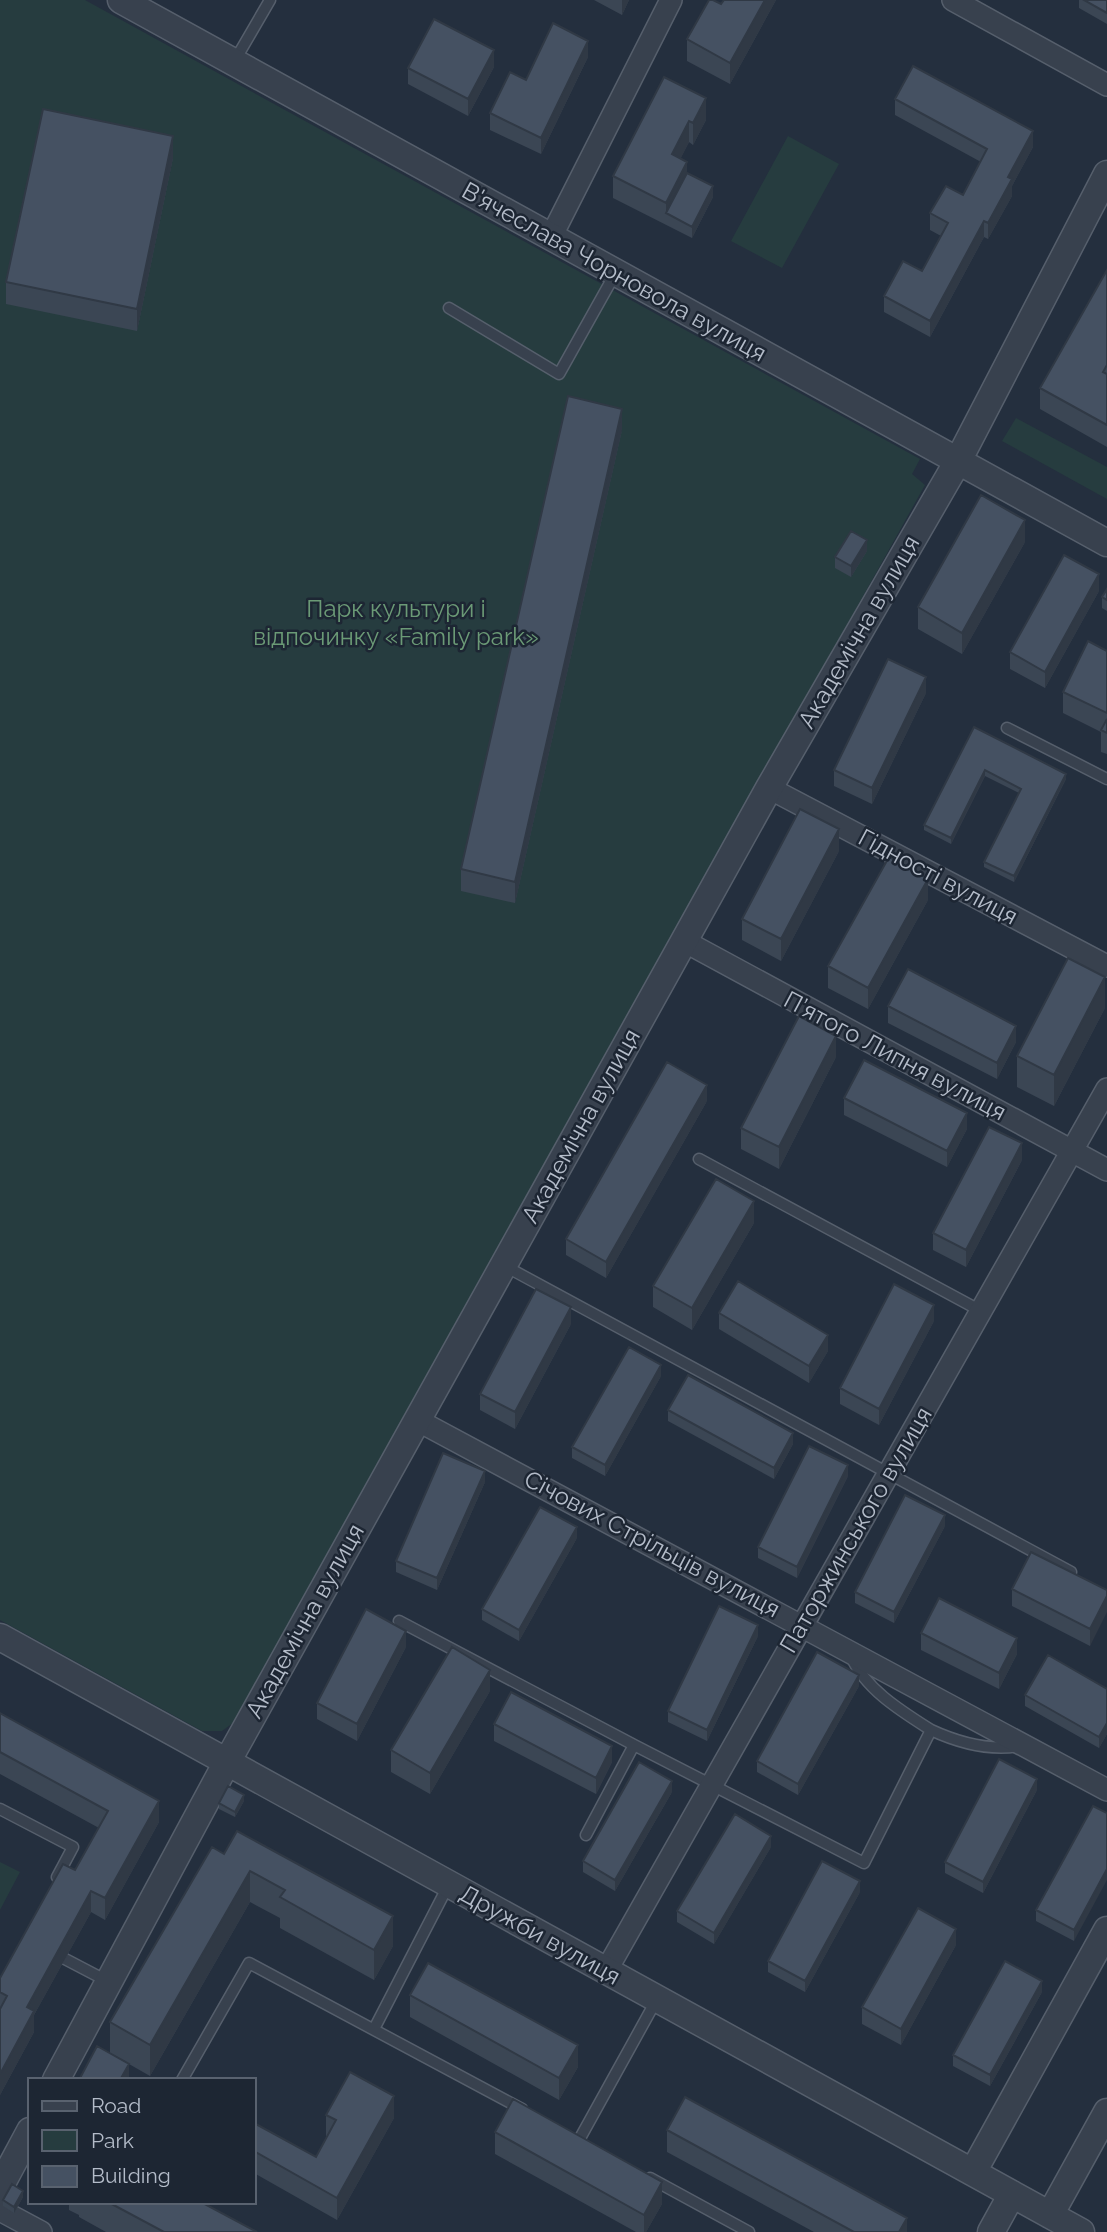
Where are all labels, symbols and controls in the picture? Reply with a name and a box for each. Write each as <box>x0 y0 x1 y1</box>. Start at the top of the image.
street label: В'ячеслава Чорновола вулиця <box>457 176 771 367</box>
street label: Академічна вулиця <box>792 530 925 733</box>
park label: Парк культури і відпочинку «Family park» <box>253 594 539 651</box>
street label: Гідності вулиця <box>854 822 1023 931</box>
street label: П’ятого Липня вулиця <box>779 985 1011 1126</box>
street label: Академічна вулиця <box>515 1024 646 1228</box>
street label: Паторжинського вулиця <box>773 1402 938 1658</box>
street label: Січових Стрільців вулиця <box>520 1464 785 1623</box>
street label: Академічна вулиця <box>239 1519 370 1723</box>
street label: Дружби вулиця <box>455 1878 626 1991</box>
legend <box>28 2078 256 2204</box>
text: Road <box>91 2093 141 2118</box>
text: Park <box>91 2128 134 2153</box>
text: Building <box>91 2163 171 2188</box>

